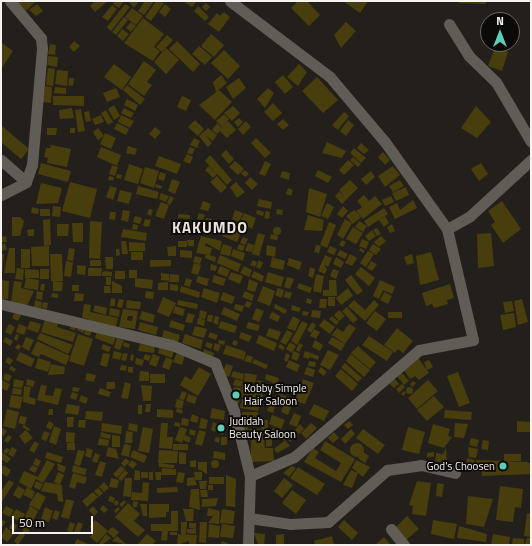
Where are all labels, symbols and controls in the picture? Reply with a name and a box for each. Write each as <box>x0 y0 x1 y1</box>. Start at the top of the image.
north arrow <box>480 12 520 52</box>
text: N <box>496 13 504 29</box>
district label: KAKUMDO <box>172 219 248 237</box>
place label: Kobby Simple Hair Saloon <box>244 382 307 408</box>
marker: Kobby Simple Hair Saloon <box>231 390 241 400</box>
place label: Judidah Beauty Saloon <box>229 415 296 441</box>
marker: Judidah Beauty Saloon <box>216 423 226 433</box>
place label: God's Choosen <box>427 459 495 473</box>
marker: God's Choosen <box>498 461 508 471</box>
scale bar <box>14 508 95 534</box>
text: 50 m <box>19 513 45 532</box>

